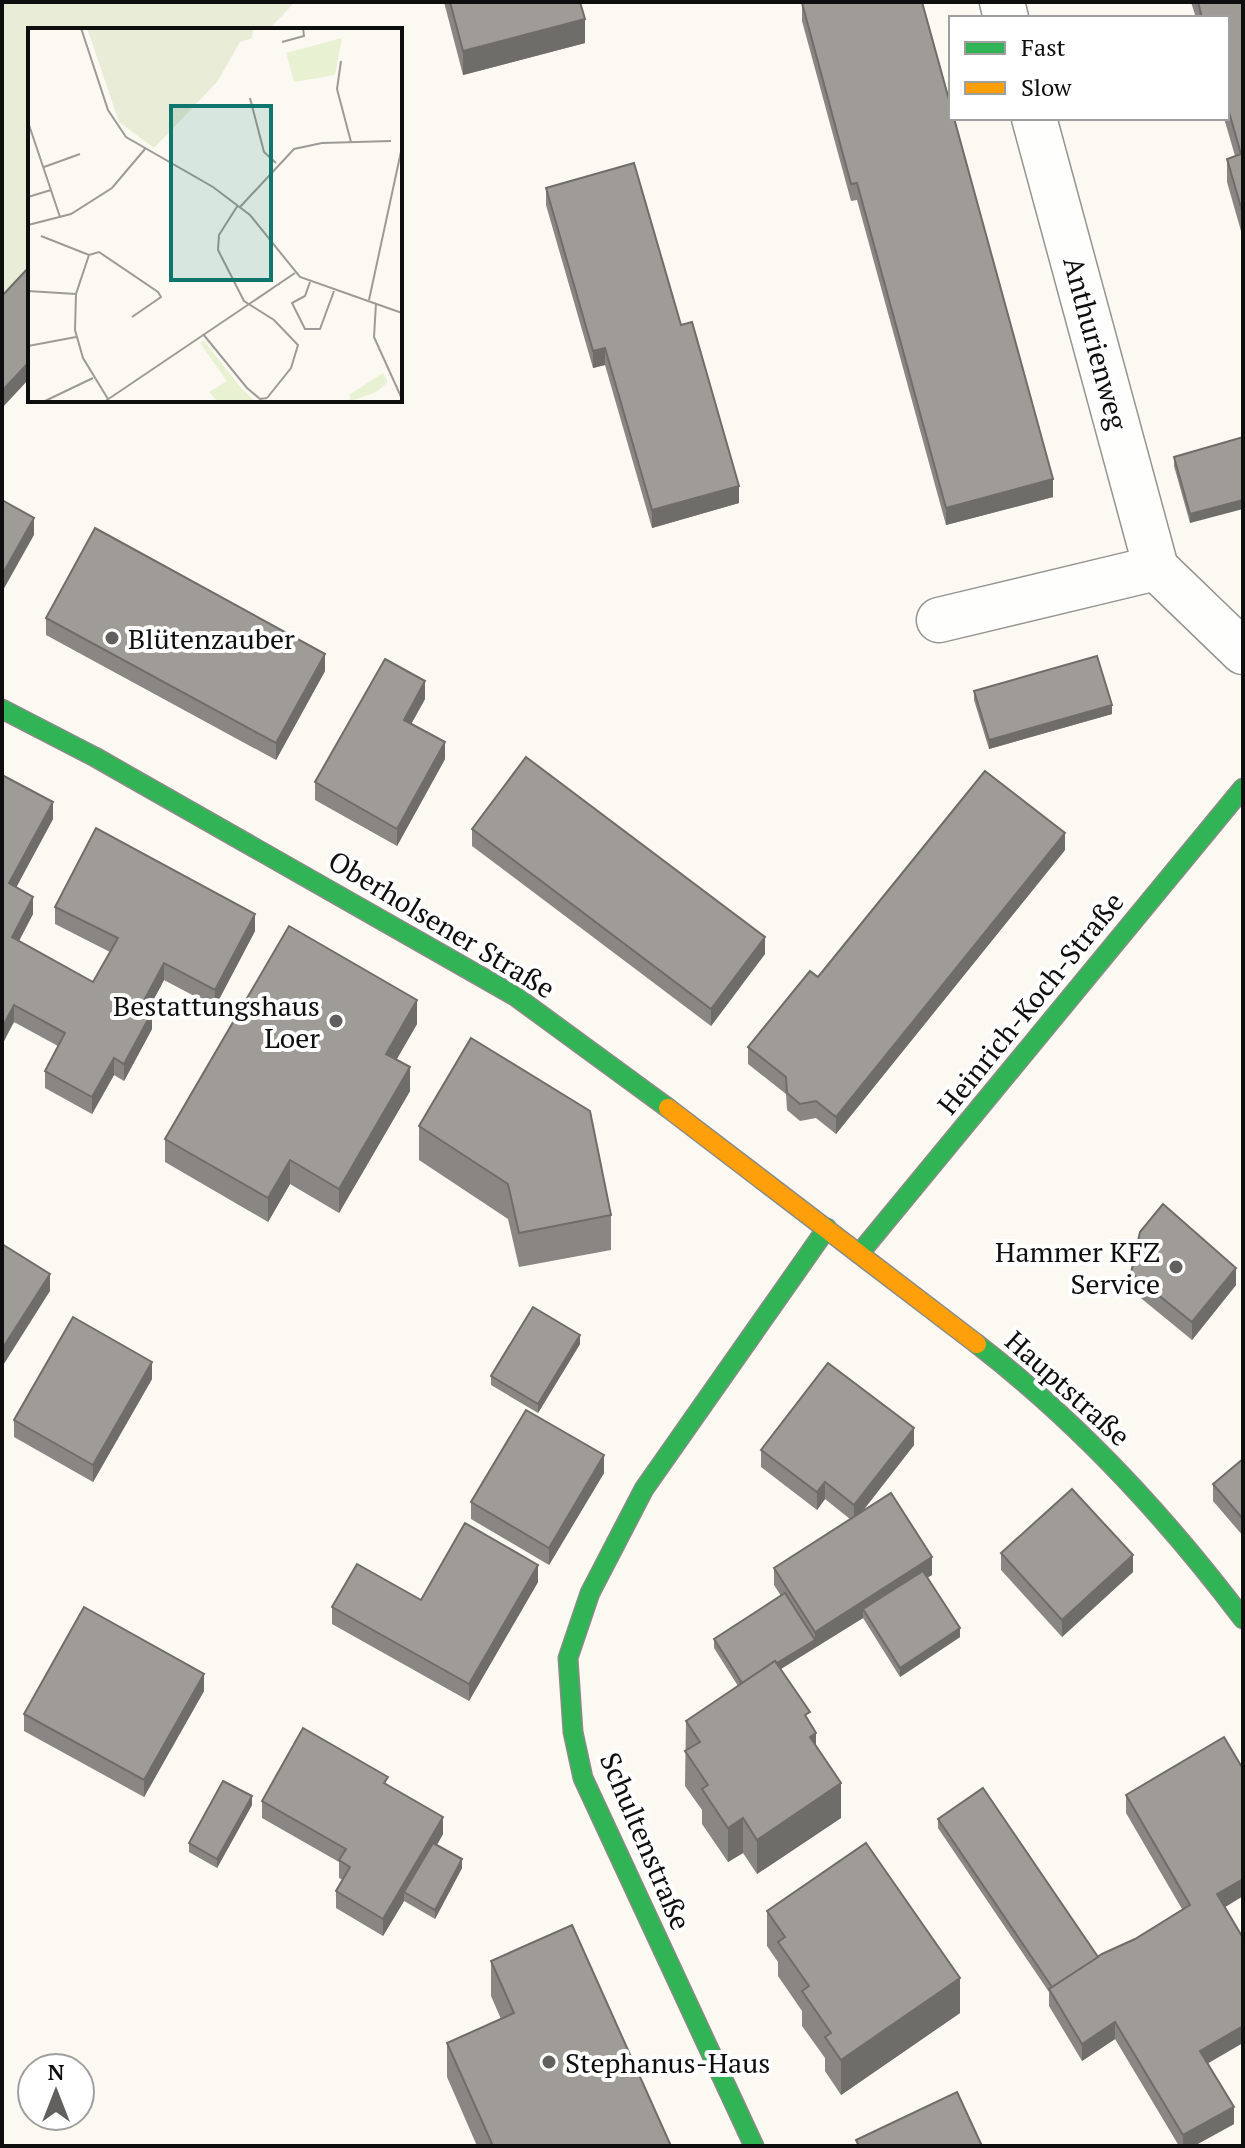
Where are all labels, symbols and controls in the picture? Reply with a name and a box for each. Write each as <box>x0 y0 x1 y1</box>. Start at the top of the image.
legend <box>949 16 1229 120</box>
inset map <box>28 28 402 402</box>
text: Fast <box>1021 31 1066 63</box>
text: Slow <box>1021 71 1072 103</box>
street label: Anthurienweg <box>1055 253 1137 435</box>
place label: Blütenzauber <box>128 620 295 657</box>
marker: Blütenzauber <box>103 629 121 647</box>
street label: Oberholsener Straße <box>322 842 562 1006</box>
street label: Heinrich-Koch-Straße <box>929 884 1131 1122</box>
place label: Bestattungshaus Loer <box>113 987 320 1056</box>
marker: Bestattungshaus Loer <box>327 1012 345 1030</box>
place label: Hammer KFZ Service <box>995 1233 1160 1302</box>
marker: Hammer KFZ Service <box>1167 1258 1185 1276</box>
street label: Hauptstraße <box>998 1322 1138 1454</box>
street label: Schultenstraße <box>592 1747 700 1935</box>
place label: Stephanus-Haus <box>565 2044 770 2081</box>
north arrow <box>16 2052 96 2132</box>
marker: Stephanus-Haus <box>540 2053 558 2071</box>
text: N <box>48 2057 65 2086</box>

